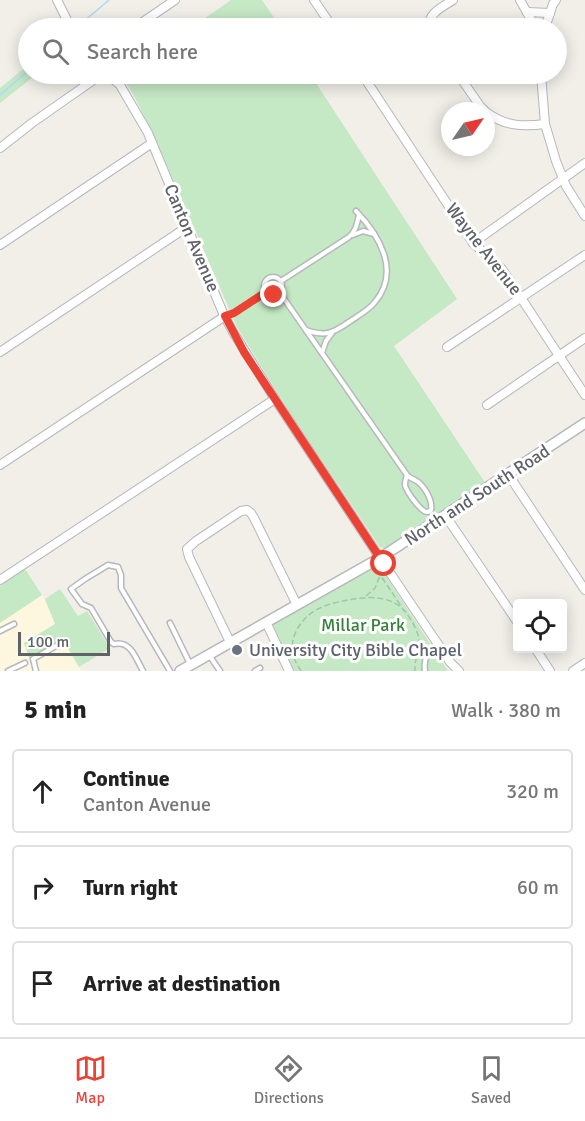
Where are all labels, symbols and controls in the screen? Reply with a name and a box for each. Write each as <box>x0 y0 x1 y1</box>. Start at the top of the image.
search box <box>18 18 567 84</box>
icon: search <box>39 35 72 68</box>
text: Search here <box>87 38 198 65</box>
north arrow <box>441 102 495 156</box>
street label: Canton Avenue <box>159 181 225 295</box>
street label: Wayne Avenue <box>441 198 527 300</box>
route end <box>260 281 286 307</box>
street label: North and South Road <box>400 440 554 550</box>
route start <box>370 550 396 576</box>
map controls <box>513 599 567 653</box>
button: locate <box>513 599 567 653</box>
park label: Millar Park <box>321 614 405 636</box>
scale bar <box>18 629 110 656</box>
text: 100 m <box>27 632 69 652</box>
place label: University City Bible Chapel <box>249 639 462 661</box>
marker: University City Bible Chapel <box>230 643 244 657</box>
text: 5 min <box>24 694 87 726</box>
text: Walk · 380 m <box>451 698 561 723</box>
text: Continue <box>83 765 170 792</box>
icon: ahead <box>26 775 59 808</box>
text: 320 m <box>506 779 559 804</box>
text: Canton Avenue <box>83 792 211 817</box>
icon: right <box>26 871 59 904</box>
text: Turn right <box>83 874 178 901</box>
text: 60 m <box>517 875 559 900</box>
icon: arrive <box>26 967 59 1000</box>
text: Arrive at destination <box>83 970 280 997</box>
tab: Map <box>74 1052 107 1108</box>
tab: Directions <box>254 1052 324 1108</box>
tab: Saved <box>471 1052 511 1108</box>

